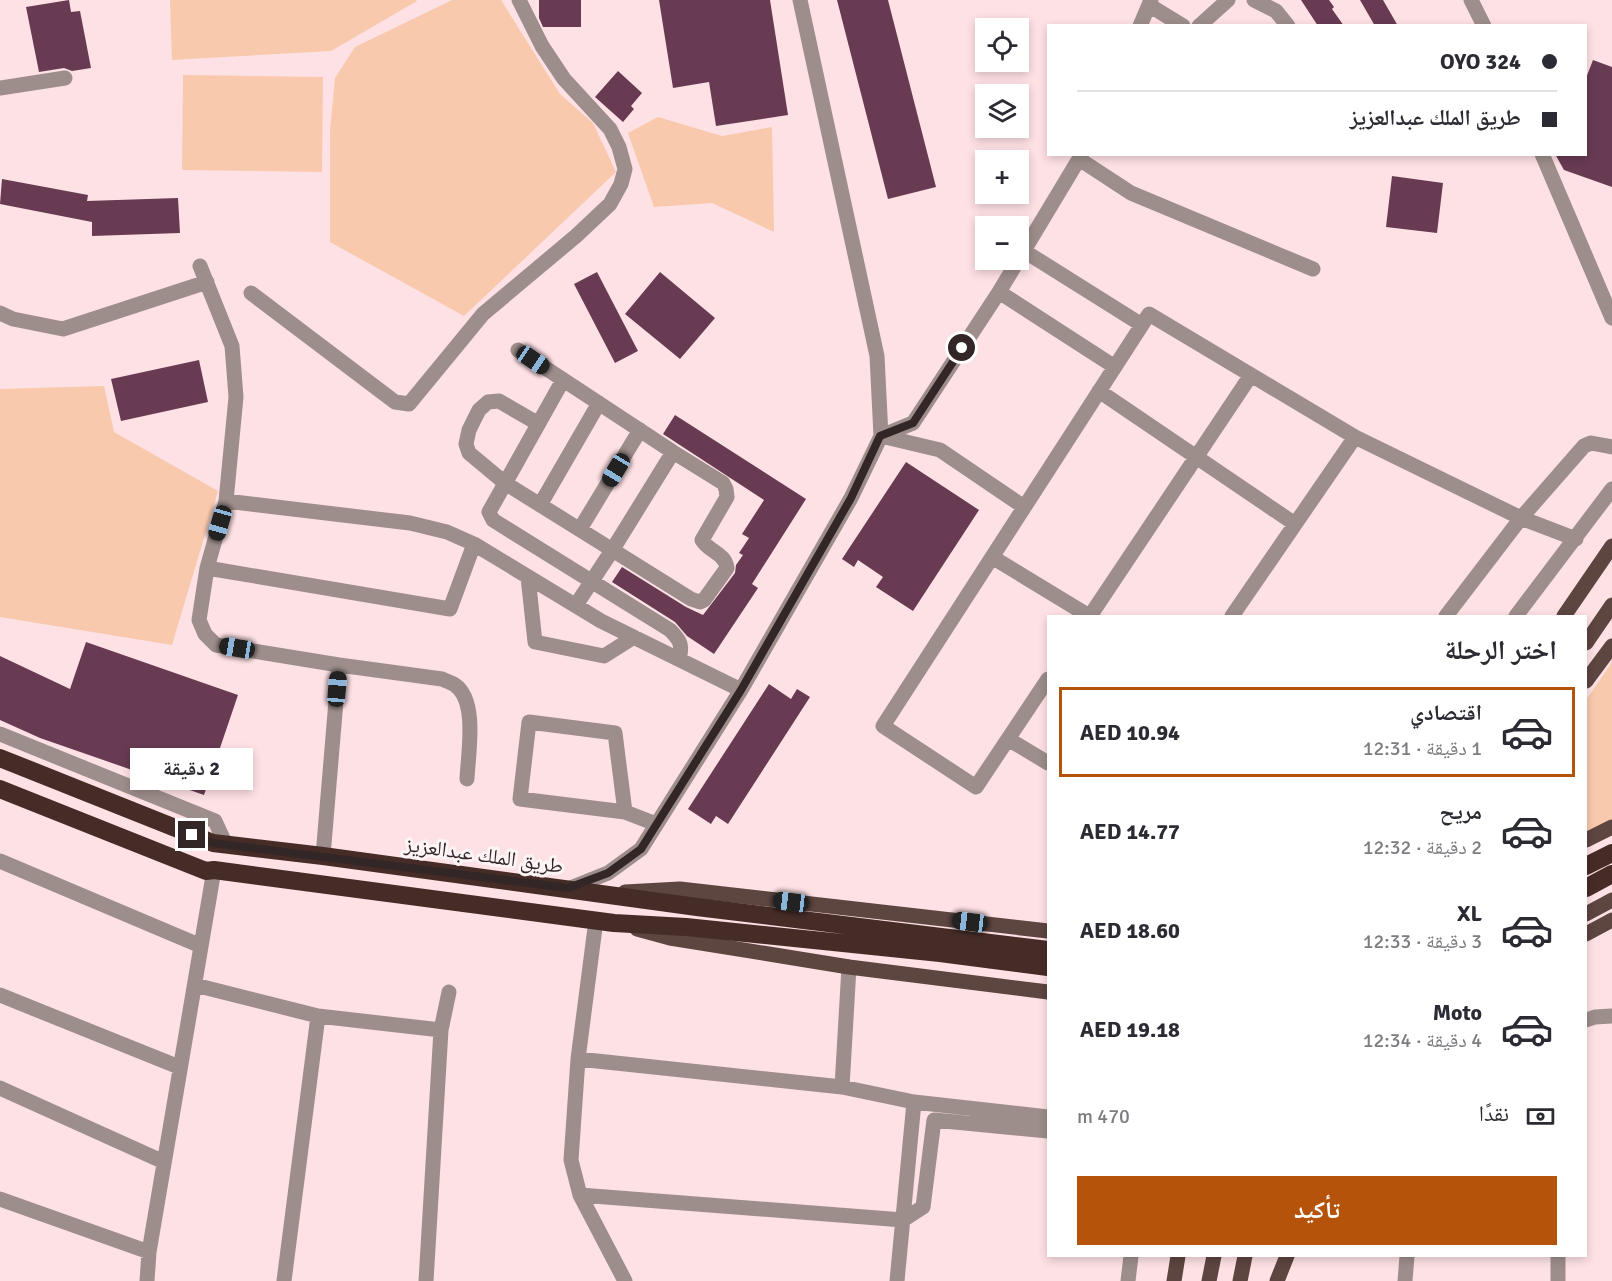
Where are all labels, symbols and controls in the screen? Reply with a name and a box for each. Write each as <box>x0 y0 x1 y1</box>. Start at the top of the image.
map controls <box>975 18 1029 270</box>
button: locate <box>975 18 1029 72</box>
text: OYO 324 <box>1440 48 1521 75</box>
button: layers <box>975 84 1029 138</box>
text: طريق الملك عبدالعزيز <box>1350 104 1521 131</box>
button: + <box>975 150 1029 204</box>
button: − <box>975 216 1029 270</box>
route start <box>948 334 975 361</box>
car <box>513 342 553 378</box>
car <box>599 450 633 490</box>
car <box>206 503 234 543</box>
text: اختر الرحلة <box>1445 634 1557 667</box>
car <box>218 636 256 660</box>
car <box>326 670 348 708</box>
text: اقتصادي <box>1410 699 1482 726</box>
icon: car <box>1500 705 1554 759</box>
text: AED 10.94 <box>1080 719 1180 746</box>
text: 1 دقيقة · 12:31 <box>1363 736 1482 761</box>
callout: 2 دقيقة <box>130 748 254 790</box>
text: 2 دقيقة <box>163 756 220 781</box>
text: مريح <box>1439 798 1482 825</box>
icon: car <box>1500 804 1554 858</box>
text: AED 14.77 <box>1080 818 1180 845</box>
route end <box>178 821 205 848</box>
street label: طريق الملك عبدالعزيز <box>402 831 565 879</box>
text: 2 دقيقة · 12:32 <box>1363 835 1482 860</box>
car <box>772 891 810 913</box>
text: XL <box>1457 900 1482 927</box>
icon: car <box>1500 903 1554 957</box>
car <box>951 911 989 933</box>
text: AED 18.60 <box>1080 917 1180 944</box>
text: 3 دقيقة · 12:33 <box>1363 929 1482 954</box>
text: Moto <box>1433 999 1482 1026</box>
icon: car <box>1500 1002 1554 1056</box>
text: AED 19.18 <box>1080 1016 1180 1043</box>
text: 4 دقيقة · 12:34 <box>1363 1028 1482 1053</box>
text: نقدًا <box>1479 1100 1509 1127</box>
icon: cash <box>1524 1100 1557 1133</box>
text: 470 m <box>1077 1104 1130 1129</box>
button: تأكيد <box>1077 1176 1557 1245</box>

